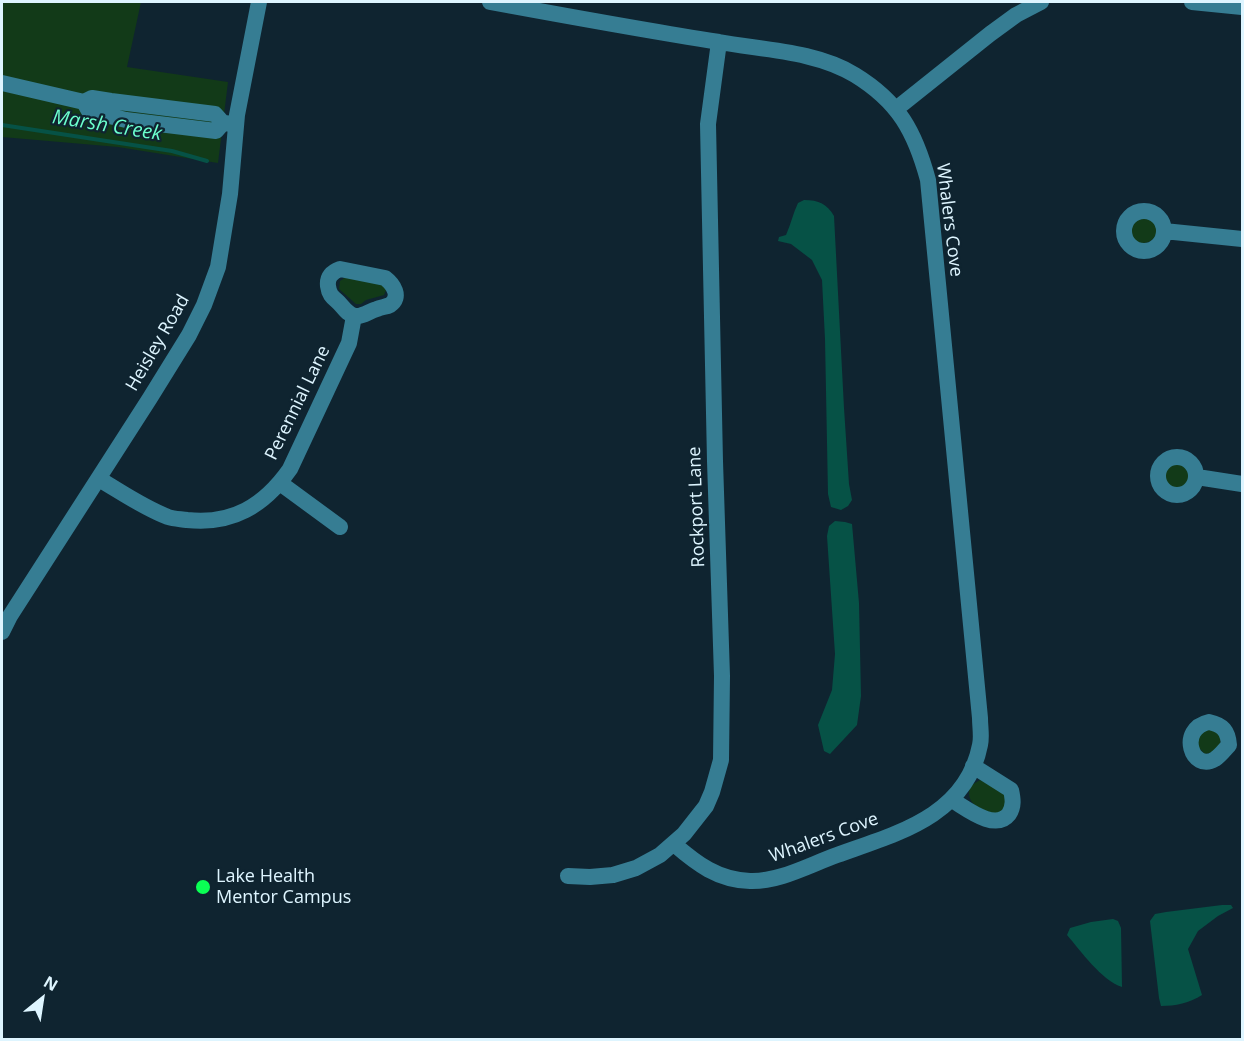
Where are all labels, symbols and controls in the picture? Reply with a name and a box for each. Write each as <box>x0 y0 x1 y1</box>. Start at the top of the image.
water label: Marsh Creek <box>50 105 164 147</box>
street label: Whalers Cove <box>931 162 967 278</box>
street label: Heisley Road <box>122 291 194 395</box>
street label: Perennial Lane <box>261 342 335 464</box>
street label: Rockport Lane <box>684 446 710 568</box>
street label: Whalers Cove <box>767 808 881 868</box>
place label: Lake Health Mentor Campus <box>216 866 351 908</box>
marker: Lake Health Mentor Campus <box>194 878 212 896</box>
north arrow <box>12 969 72 1029</box>
text: N <box>40 971 62 996</box>

